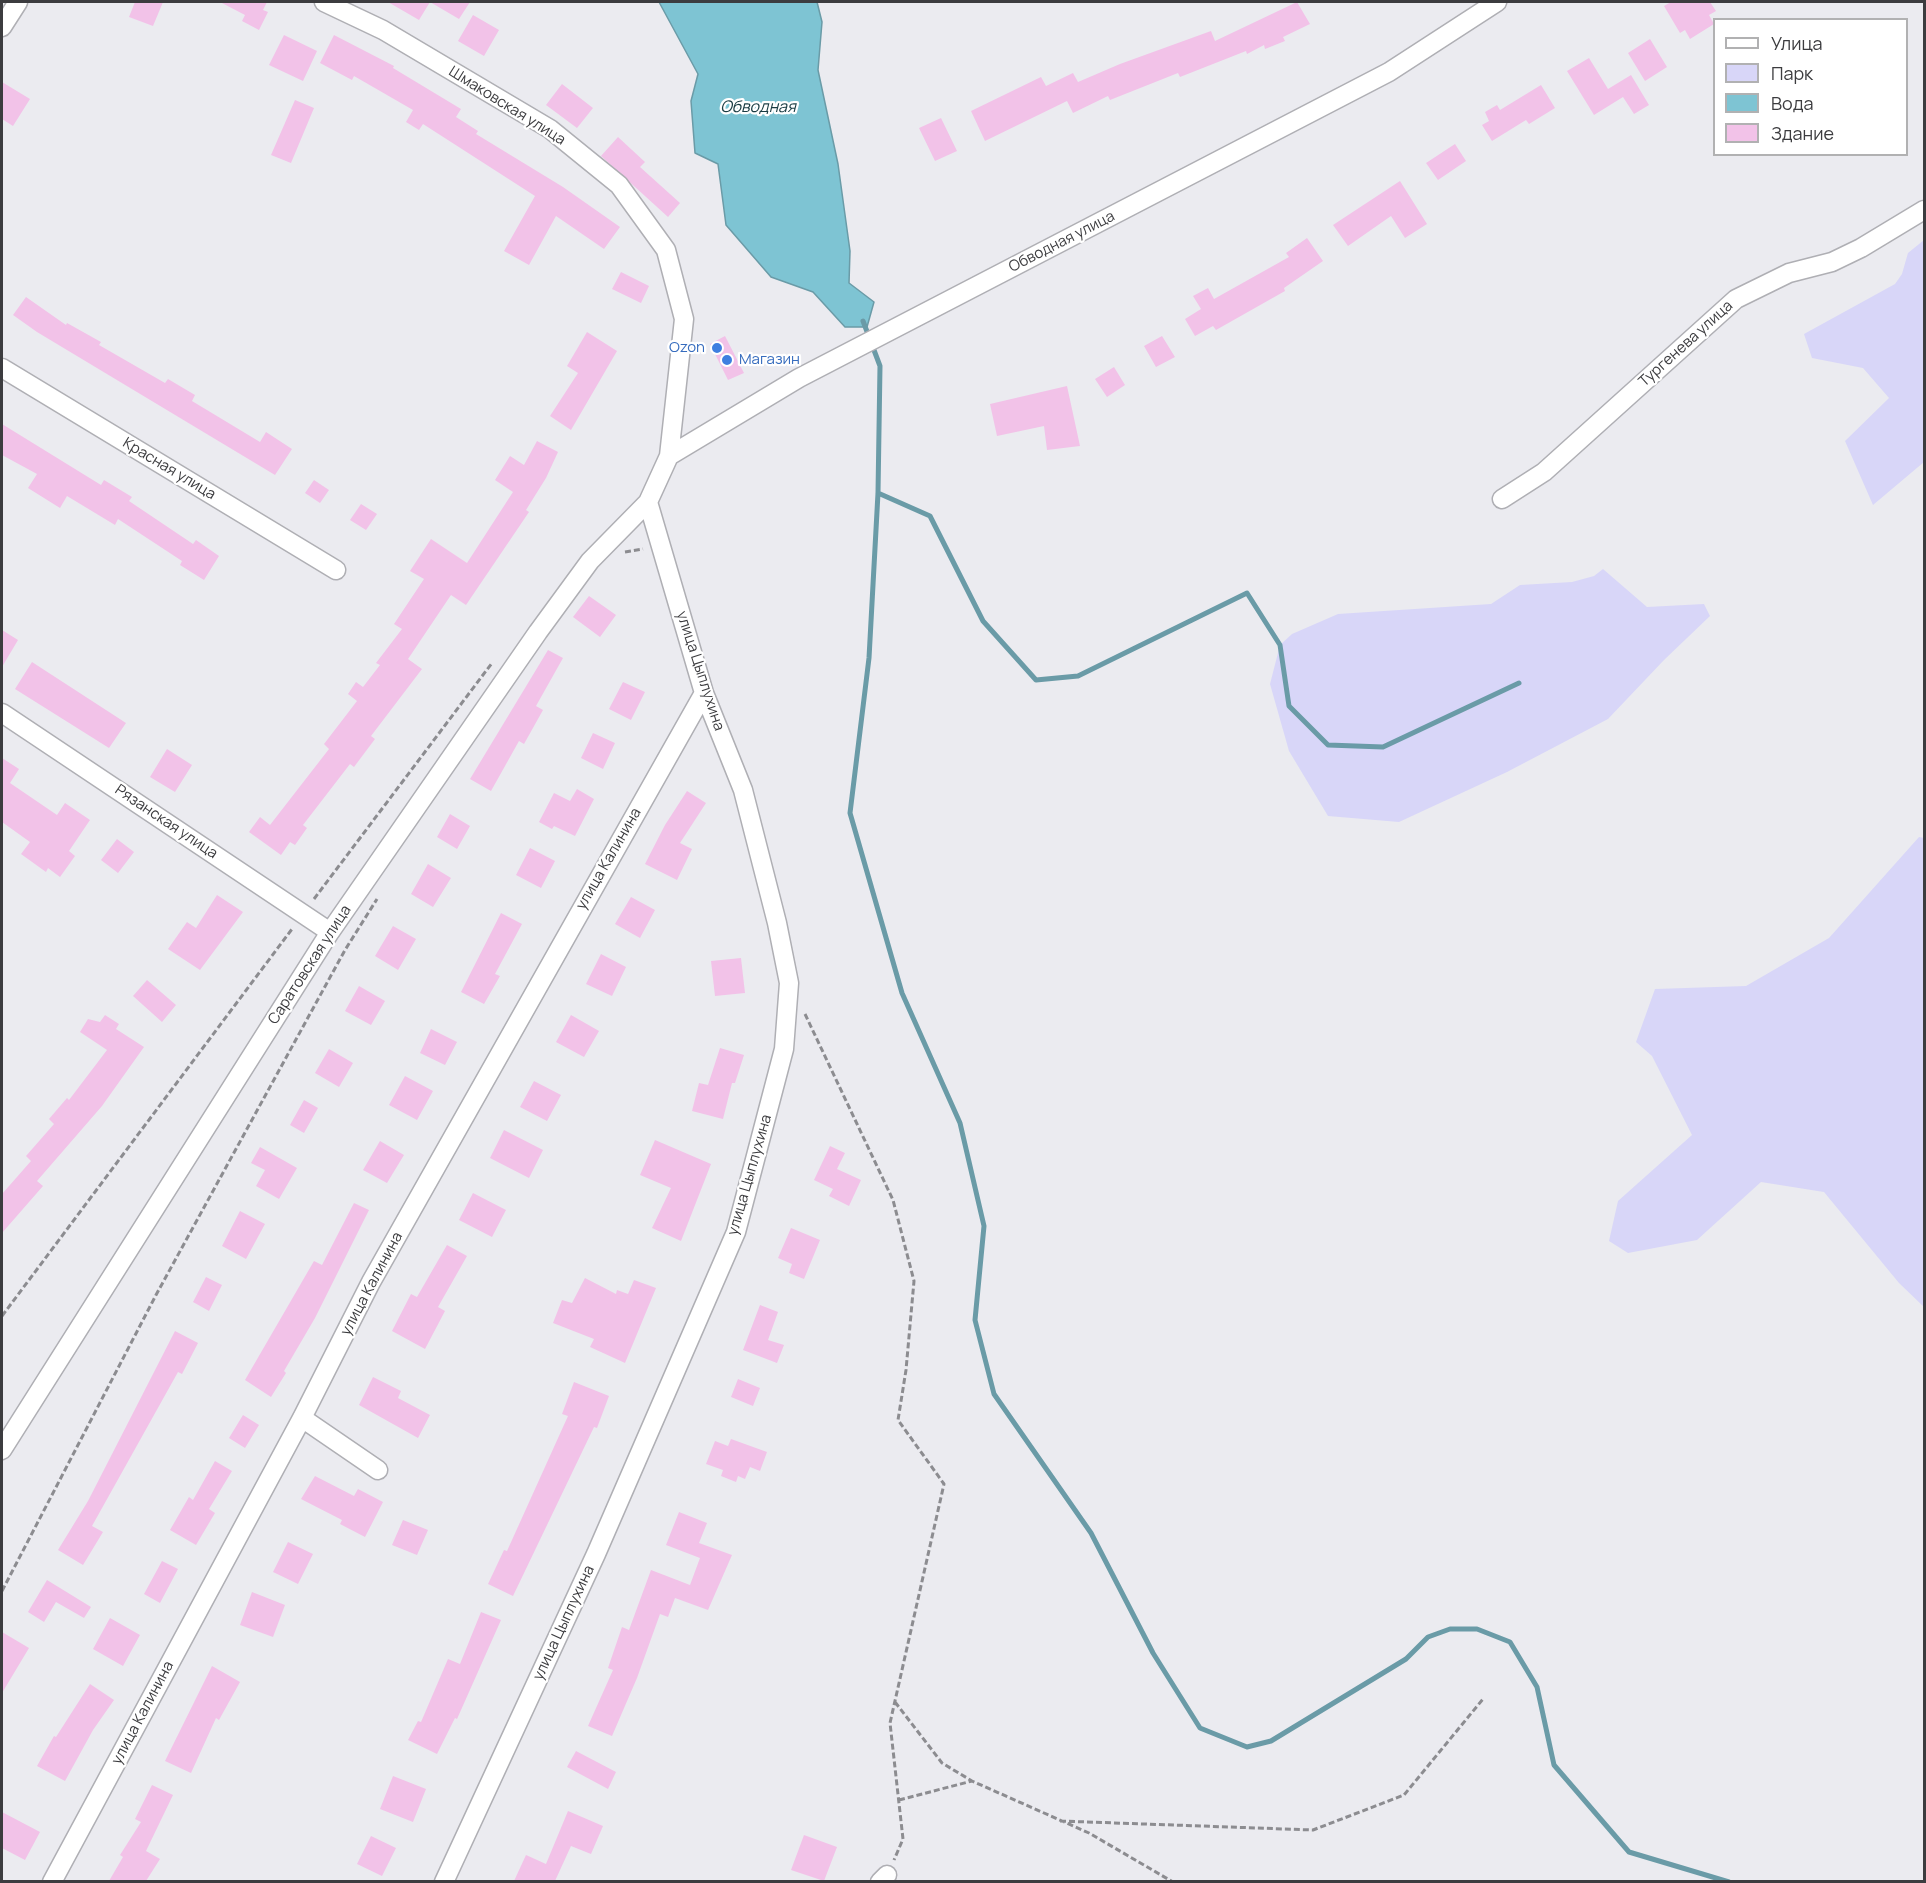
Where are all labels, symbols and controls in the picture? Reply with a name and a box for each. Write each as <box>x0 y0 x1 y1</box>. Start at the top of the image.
legend <box>1713 18 1908 156</box>
text: Улица <box>1771 31 1823 55</box>
text: Парк <box>1771 61 1813 85</box>
street label: Шмаковская улица <box>445 63 569 149</box>
text: Вода <box>1771 91 1813 115</box>
water label: Обводная <box>720 98 796 118</box>
text: Здание <box>1771 121 1834 145</box>
street label: Обводная улица <box>1006 208 1118 276</box>
street label: Тургенева улица <box>1635 297 1737 391</box>
place label: Ozon <box>669 339 705 357</box>
marker: Ozon <box>710 341 724 355</box>
place label: Магазин <box>739 351 800 369</box>
marker: Магазин <box>720 353 734 367</box>
street label: Красная улица <box>119 434 219 504</box>
street label: улица Цыплухина <box>672 609 728 733</box>
street label: Рязанская улица <box>111 781 221 863</box>
street label: улица Калинина <box>573 805 645 913</box>
street label: Саратовская улица <box>265 902 355 1028</box>
street label: улица Цыплухина <box>724 1112 776 1238</box>
street label: улица Калинина <box>337 1229 407 1339</box>
street label: улица Цыплухина <box>529 1563 599 1683</box>
street label: улица Калинина <box>108 1658 178 1768</box>

